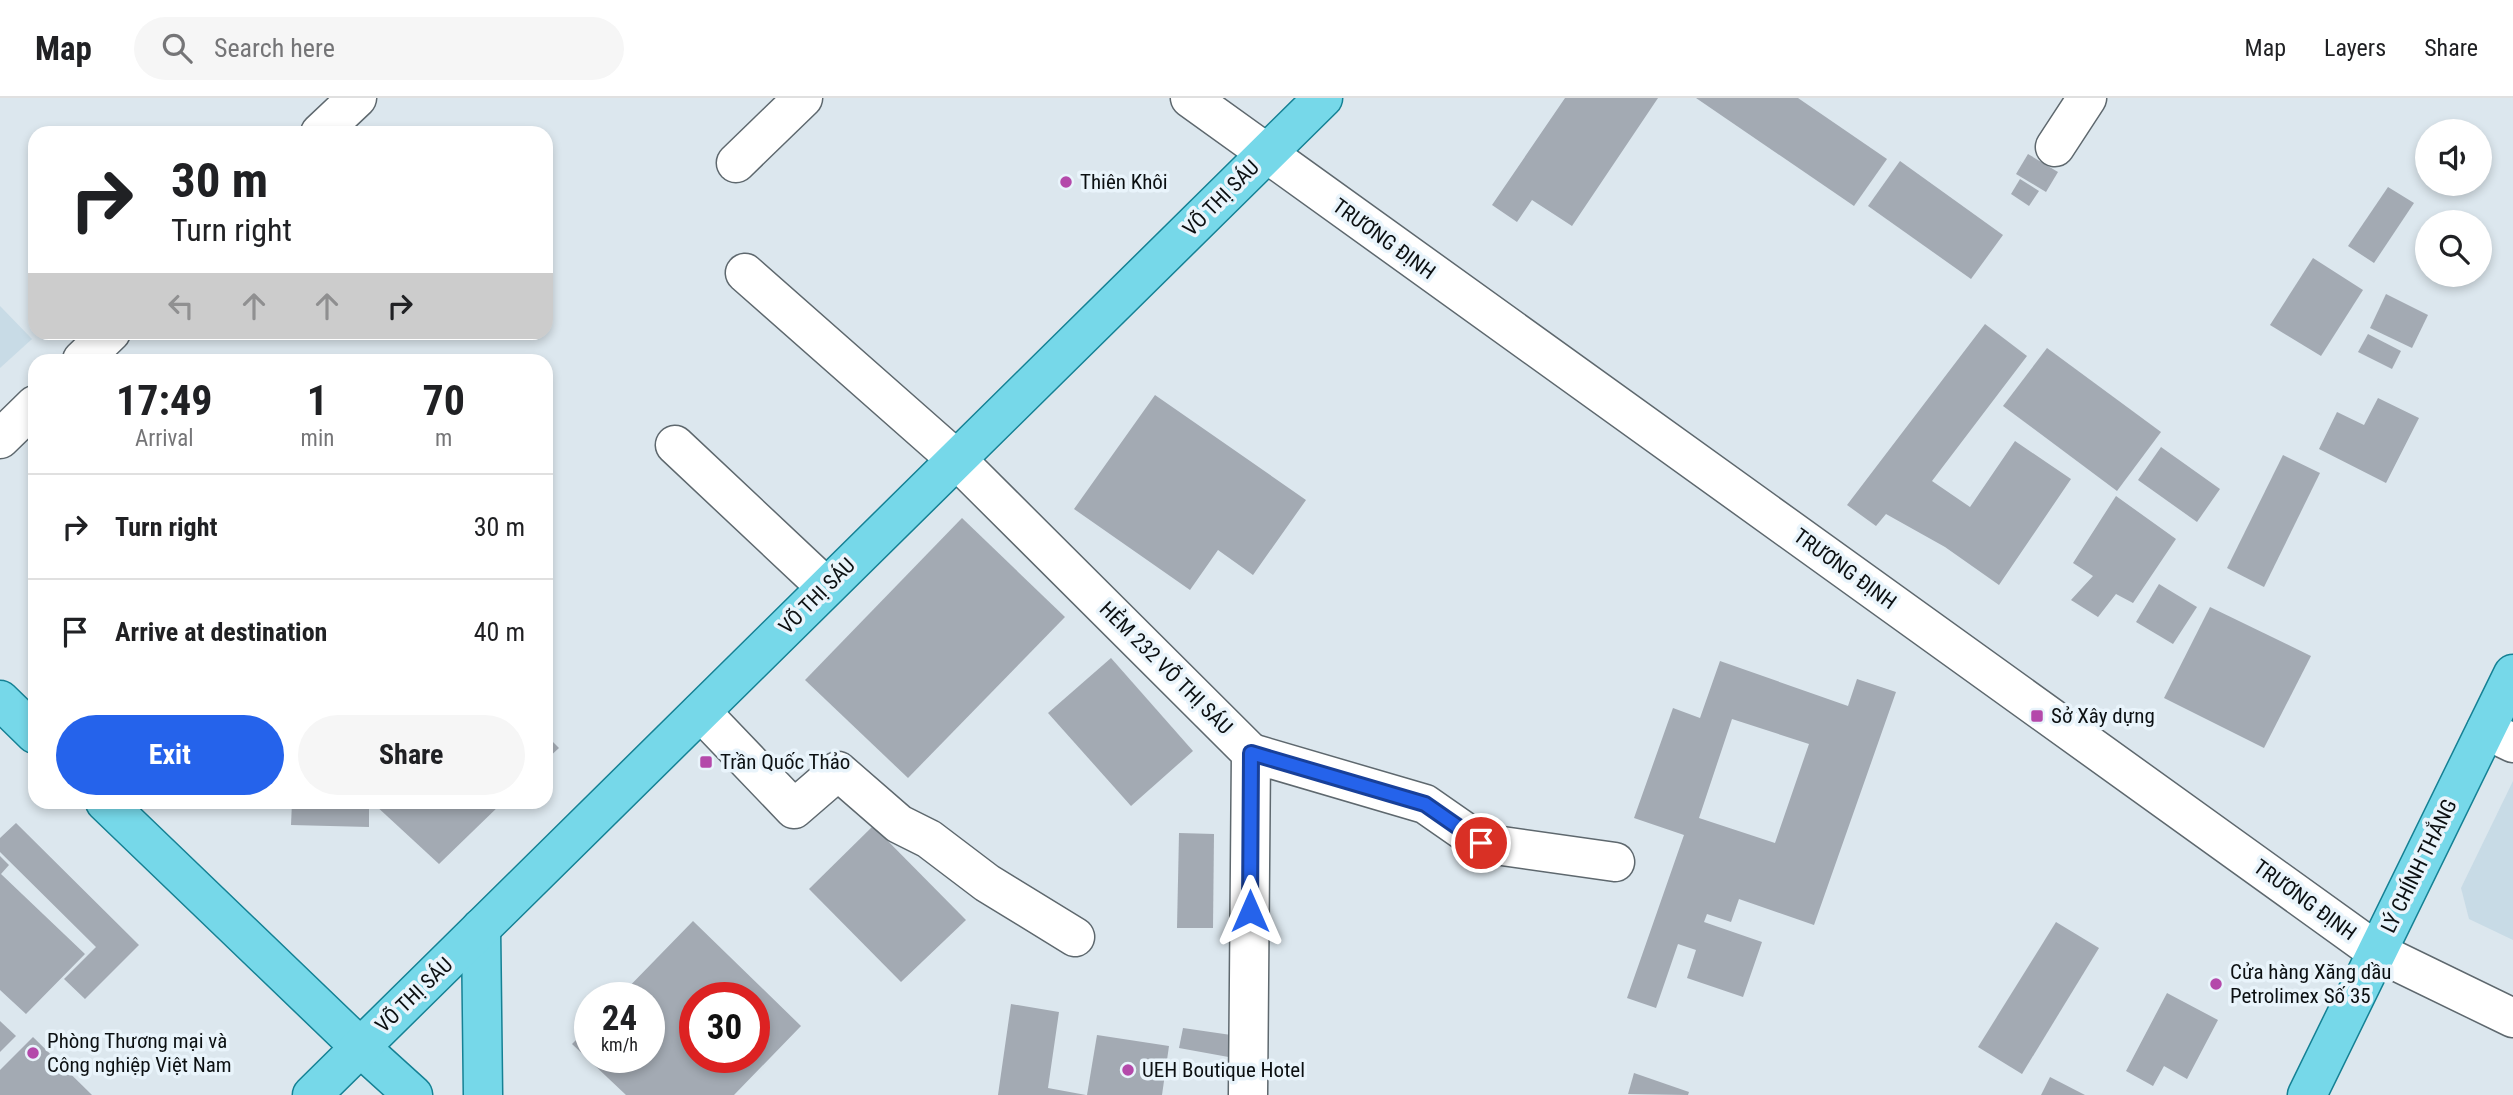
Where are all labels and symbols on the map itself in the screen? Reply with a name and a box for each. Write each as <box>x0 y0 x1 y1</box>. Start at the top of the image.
street label: VÕ THỊ SÁU <box>1178 155 1264 241</box>
place label: Thiên Khôi <box>1080 170 1168 194</box>
marker: Thiên Khôi <box>1058 174 1074 190</box>
street label: TRƯƠNG ĐỊNH <box>1328 194 1440 284</box>
street label: TRƯƠNG ĐỊNH <box>1789 524 1901 614</box>
street label: VÕ THỊ SÁU <box>774 553 860 639</box>
street label: HẺM 232 VÕ THỊ SÁU <box>1095 596 1238 739</box>
place label: Sở Xây dựng <box>2051 704 2155 728</box>
marker: Sở Xây dựng <box>2029 708 2045 724</box>
place label: Trần Quốc Thảo <box>720 750 850 774</box>
marker: Trần Quốc Thảo <box>698 754 714 770</box>
street label: LÝ CHÍNH THẮNG <box>2375 795 2462 937</box>
pin <box>1451 813 1511 873</box>
street label: TRƯƠNG ĐỊNH <box>2249 855 2361 945</box>
position arrow <box>1213 874 1287 948</box>
street label: VÕ THỊ SÁU <box>371 953 457 1037</box>
place label: Cửa hàng Xăng dầu Petrolimex Số 35 <box>2230 960 2392 1008</box>
marker: Cửa hàng Xăng dầu Petrolimex Số 35 <box>2208 976 2224 992</box>
speed limit sign: 30 <box>679 982 770 1073</box>
place label: Phòng Thương mại và Công nghiệp Việt Nam <box>47 1029 232 1077</box>
marker: Phòng Thương mại và Công nghiệp Việt Nam <box>25 1045 41 1061</box>
place label: UEH Boutique Hotel <box>1142 1058 1305 1082</box>
marker: UEH Boutique Hotel <box>1120 1062 1136 1078</box>

